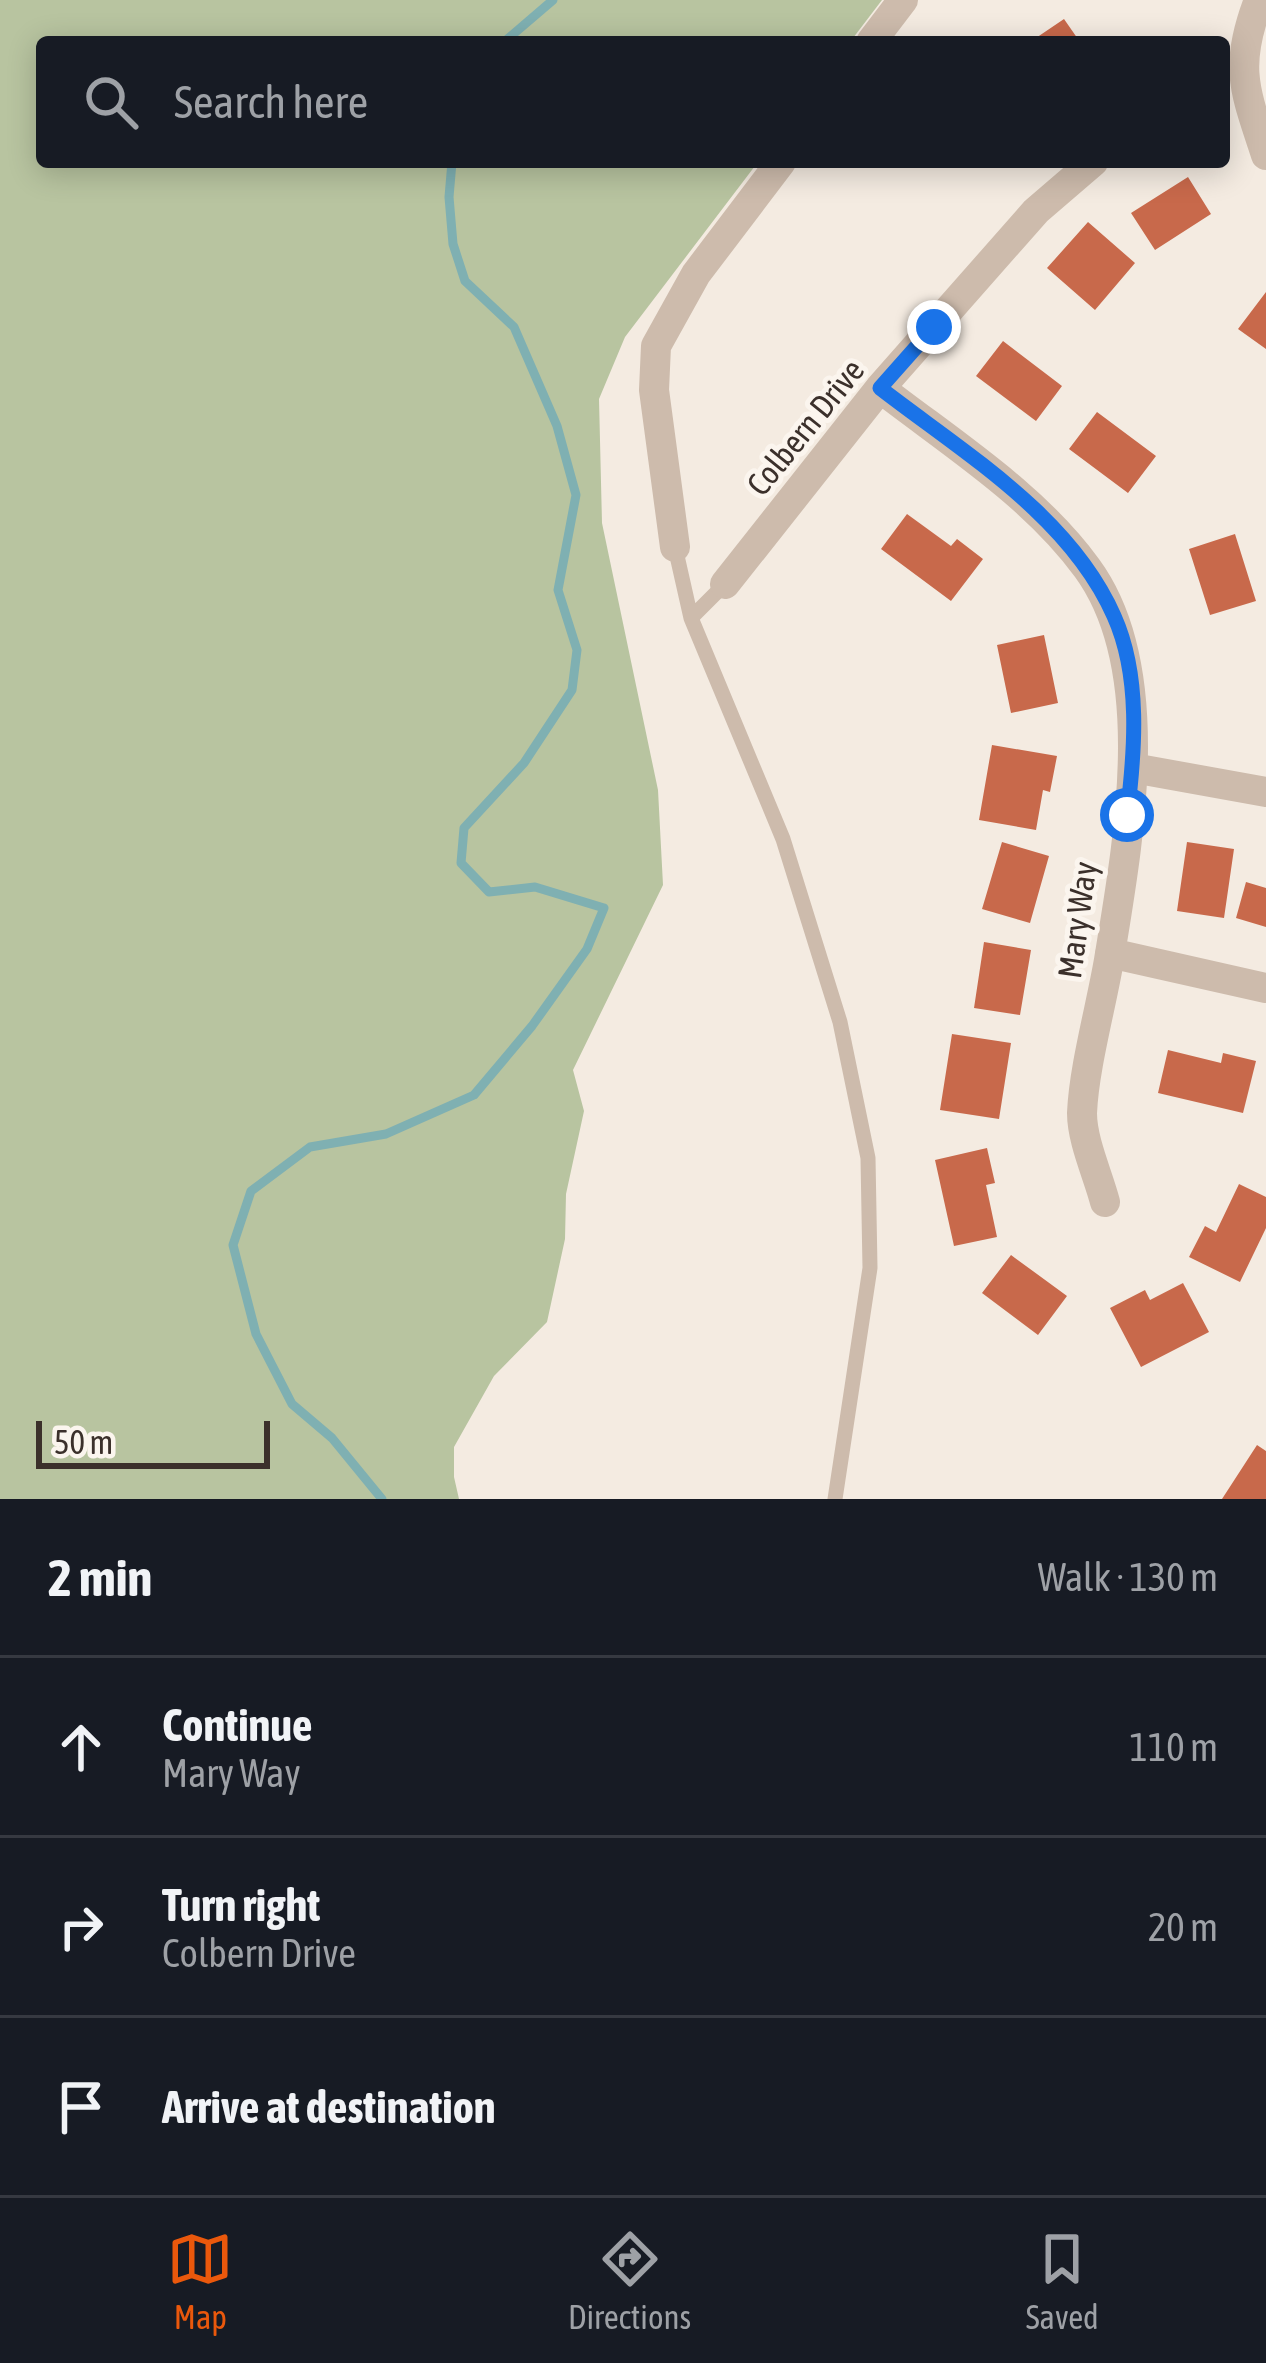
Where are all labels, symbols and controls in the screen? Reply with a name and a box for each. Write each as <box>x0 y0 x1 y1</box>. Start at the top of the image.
search box <box>36 36 1230 168</box>
icon: search <box>78 69 144 135</box>
text: Search here <box>174 76 368 128</box>
route end <box>907 300 961 354</box>
street label: Colbern Drive <box>739 351 871 503</box>
route start <box>1100 788 1154 842</box>
street label: Mary Way <box>1050 859 1104 981</box>
scale bar <box>36 1415 270 1468</box>
text: 50 m <box>54 1423 113 1461</box>
text: 2 min <box>48 1548 152 1607</box>
text: Walk · 130 m <box>1038 1555 1218 1599</box>
text: Continue <box>162 1699 313 1751</box>
icon: ahead <box>48 1714 114 1780</box>
text: 110 m <box>1130 1725 1218 1769</box>
text: Mary Way <box>162 1751 301 1795</box>
text: Turn right <box>162 1879 320 1931</box>
icon: right <box>48 1894 114 1960</box>
text: 20 m <box>1148 1905 1218 1949</box>
text: Colbern Drive <box>162 1931 356 1975</box>
icon: arrive <box>48 2074 114 2140</box>
text: Arrive at destination <box>162 2081 496 2133</box>
tab: Map <box>167 2226 233 2336</box>
tab: Directions <box>568 2226 691 2336</box>
tab: Saved <box>1026 2226 1099 2336</box>

